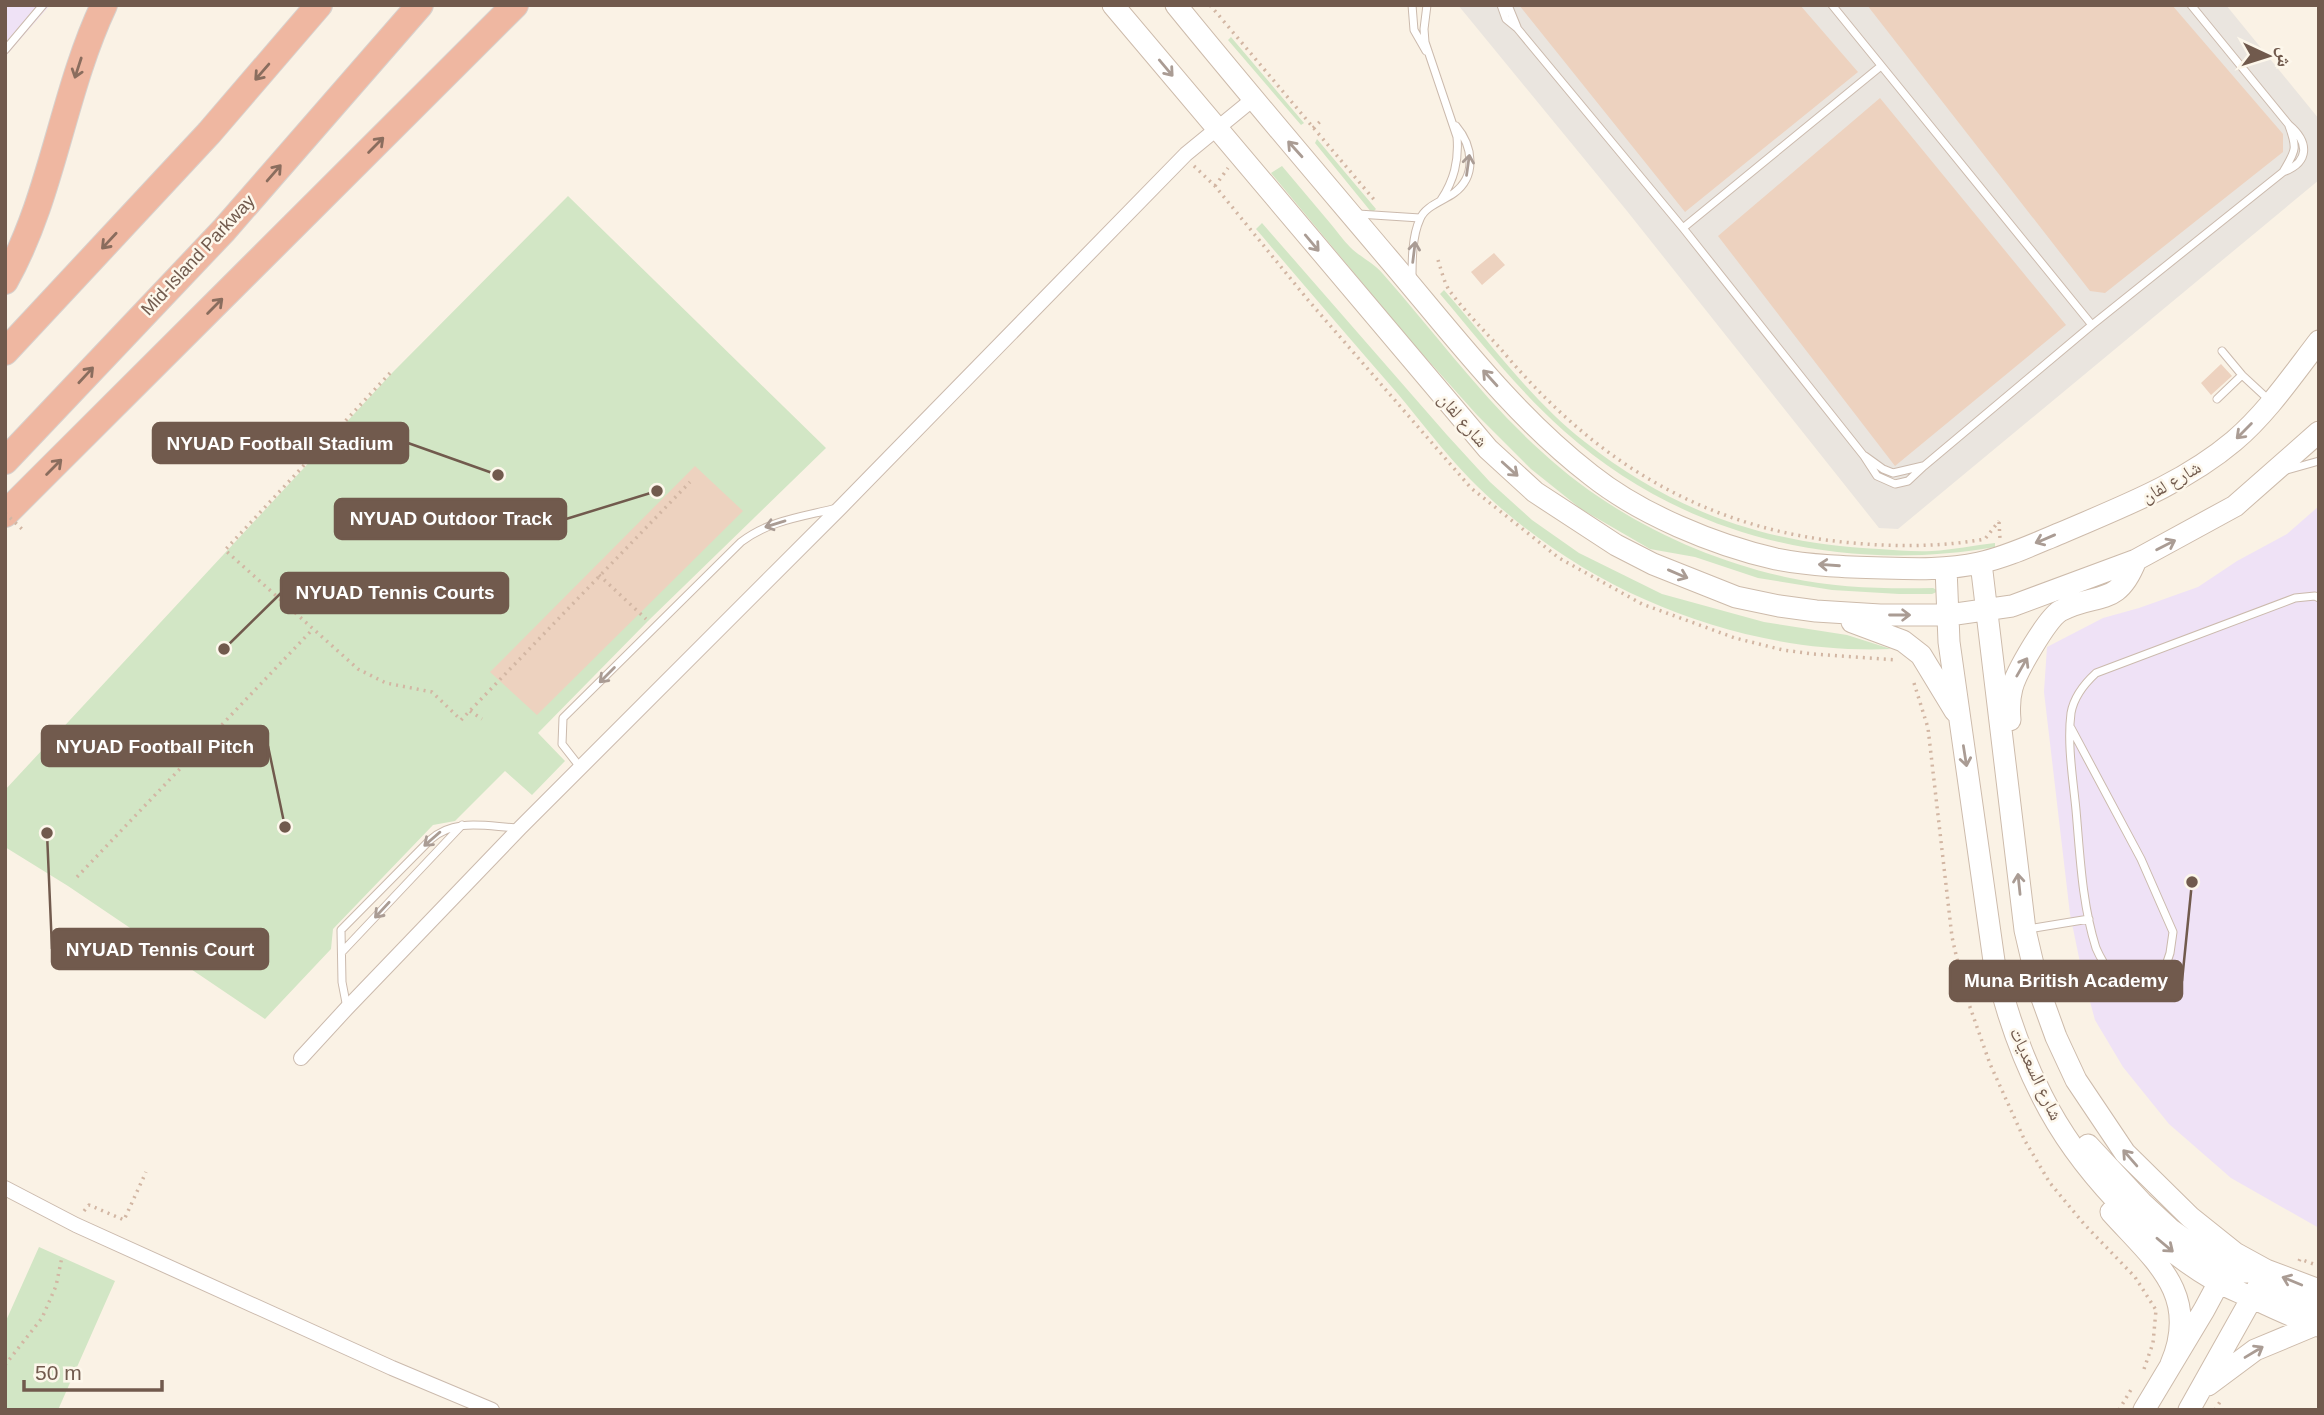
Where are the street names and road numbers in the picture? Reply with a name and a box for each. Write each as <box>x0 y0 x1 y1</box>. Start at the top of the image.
street label: Mid-Island Parkway <box>137 191 259 319</box>
street label: شارع لفان <box>1433 389 1492 452</box>
street label: شارع لفان <box>2138 457 2205 508</box>
street label: شارع السعديات <box>2005 1025 2066 1124</box>

